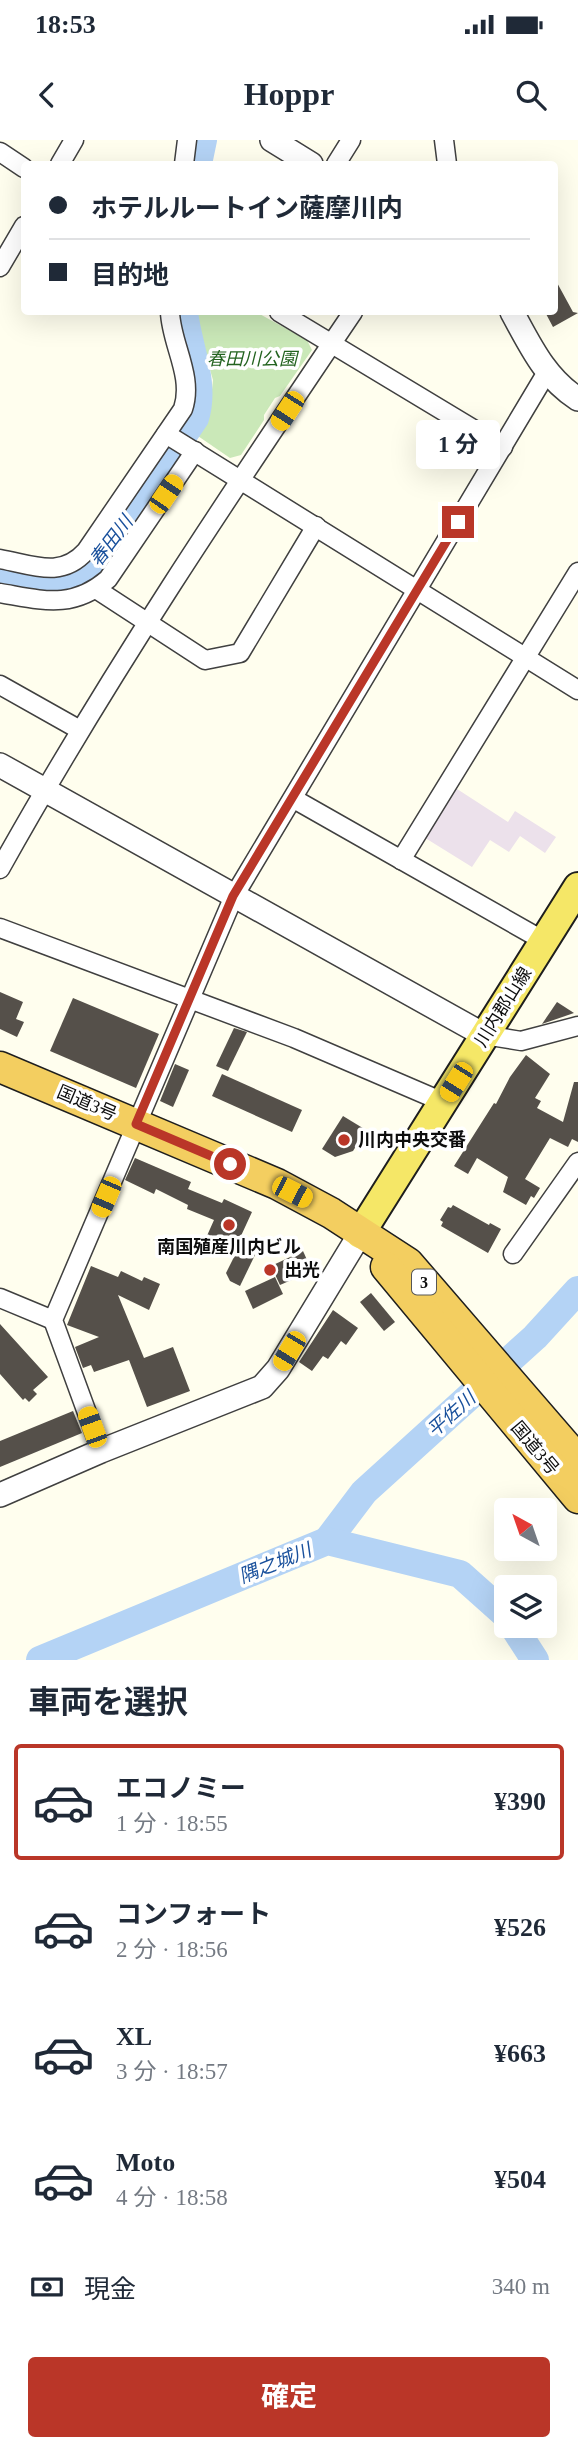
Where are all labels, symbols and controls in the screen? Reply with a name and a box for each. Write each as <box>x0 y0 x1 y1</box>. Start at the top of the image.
text: 18:53 <box>35 10 96 39</box>
icon: back <box>28 76 66 114</box>
text: Hoppr <box>244 76 334 112</box>
icon: search <box>512 76 550 114</box>
text: ホテルルートイン薩摩川内 <box>91 194 403 223</box>
text: 目的地 <box>91 261 169 290</box>
park label: 春田川公園 <box>207 349 300 369</box>
car <box>267 388 308 434</box>
callout: 1 分 <box>416 420 500 470</box>
text: 1 分 <box>438 432 478 457</box>
car <box>146 471 187 517</box>
route end <box>442 506 474 538</box>
water label: 春田川 <box>85 510 138 570</box>
street label: 川内郡山線 <box>471 964 535 1050</box>
car <box>436 1059 477 1105</box>
street label: 国道3号 <box>54 1081 120 1125</box>
place label: 川内中央交番 <box>358 1130 466 1150</box>
marker: 川内中央交番 <box>336 1132 352 1148</box>
route start <box>214 1148 246 1180</box>
car <box>269 1173 316 1211</box>
car <box>89 1174 124 1220</box>
marker: 南国殖産川内ビル <box>221 1217 237 1233</box>
place label: 南国殖産川内ビル <box>157 1237 301 1257</box>
place label: 出光 <box>284 1260 320 1280</box>
marker: 出光 <box>262 1262 278 1278</box>
road number: 3 <box>412 1270 436 1294</box>
car <box>270 1328 309 1374</box>
water label: 平佐川 <box>423 1386 481 1441</box>
car <box>75 1404 110 1450</box>
street label: 国道3号 <box>507 1417 563 1479</box>
north arrow <box>494 1498 556 1561</box>
map controls <box>494 1498 557 1638</box>
water label: 隅之城川 <box>236 1538 316 1587</box>
button: layers <box>494 1575 557 1638</box>
text: 車両を選択 <box>28 1684 188 1720</box>
icon: car <box>32 1771 95 1834</box>
text: エコノミー <box>116 1774 246 1803</box>
text: ¥390 <box>494 1787 546 1816</box>
text: 1 分 · 18:55 <box>116 1811 228 1836</box>
icon: car <box>32 1897 95 1960</box>
text: コンフォート <box>116 1900 271 1929</box>
text: ¥526 <box>494 1913 546 1942</box>
text: 2 分 · 18:56 <box>116 1937 228 1962</box>
text: XL <box>116 2022 152 2051</box>
icon: car <box>32 2023 95 2086</box>
text: ¥663 <box>494 2039 546 2068</box>
text: 3 分 · 18:57 <box>116 2059 228 2084</box>
text: Moto <box>116 2148 175 2177</box>
icon: car <box>32 2149 95 2212</box>
text: ¥504 <box>494 2165 546 2194</box>
text: 4 分 · 18:58 <box>116 2185 228 2210</box>
icon: cash <box>28 2268 66 2306</box>
text: 340 m <box>492 2274 550 2299</box>
text: 現金 <box>84 2275 136 2304</box>
button: 確定 <box>28 2357 550 2437</box>

